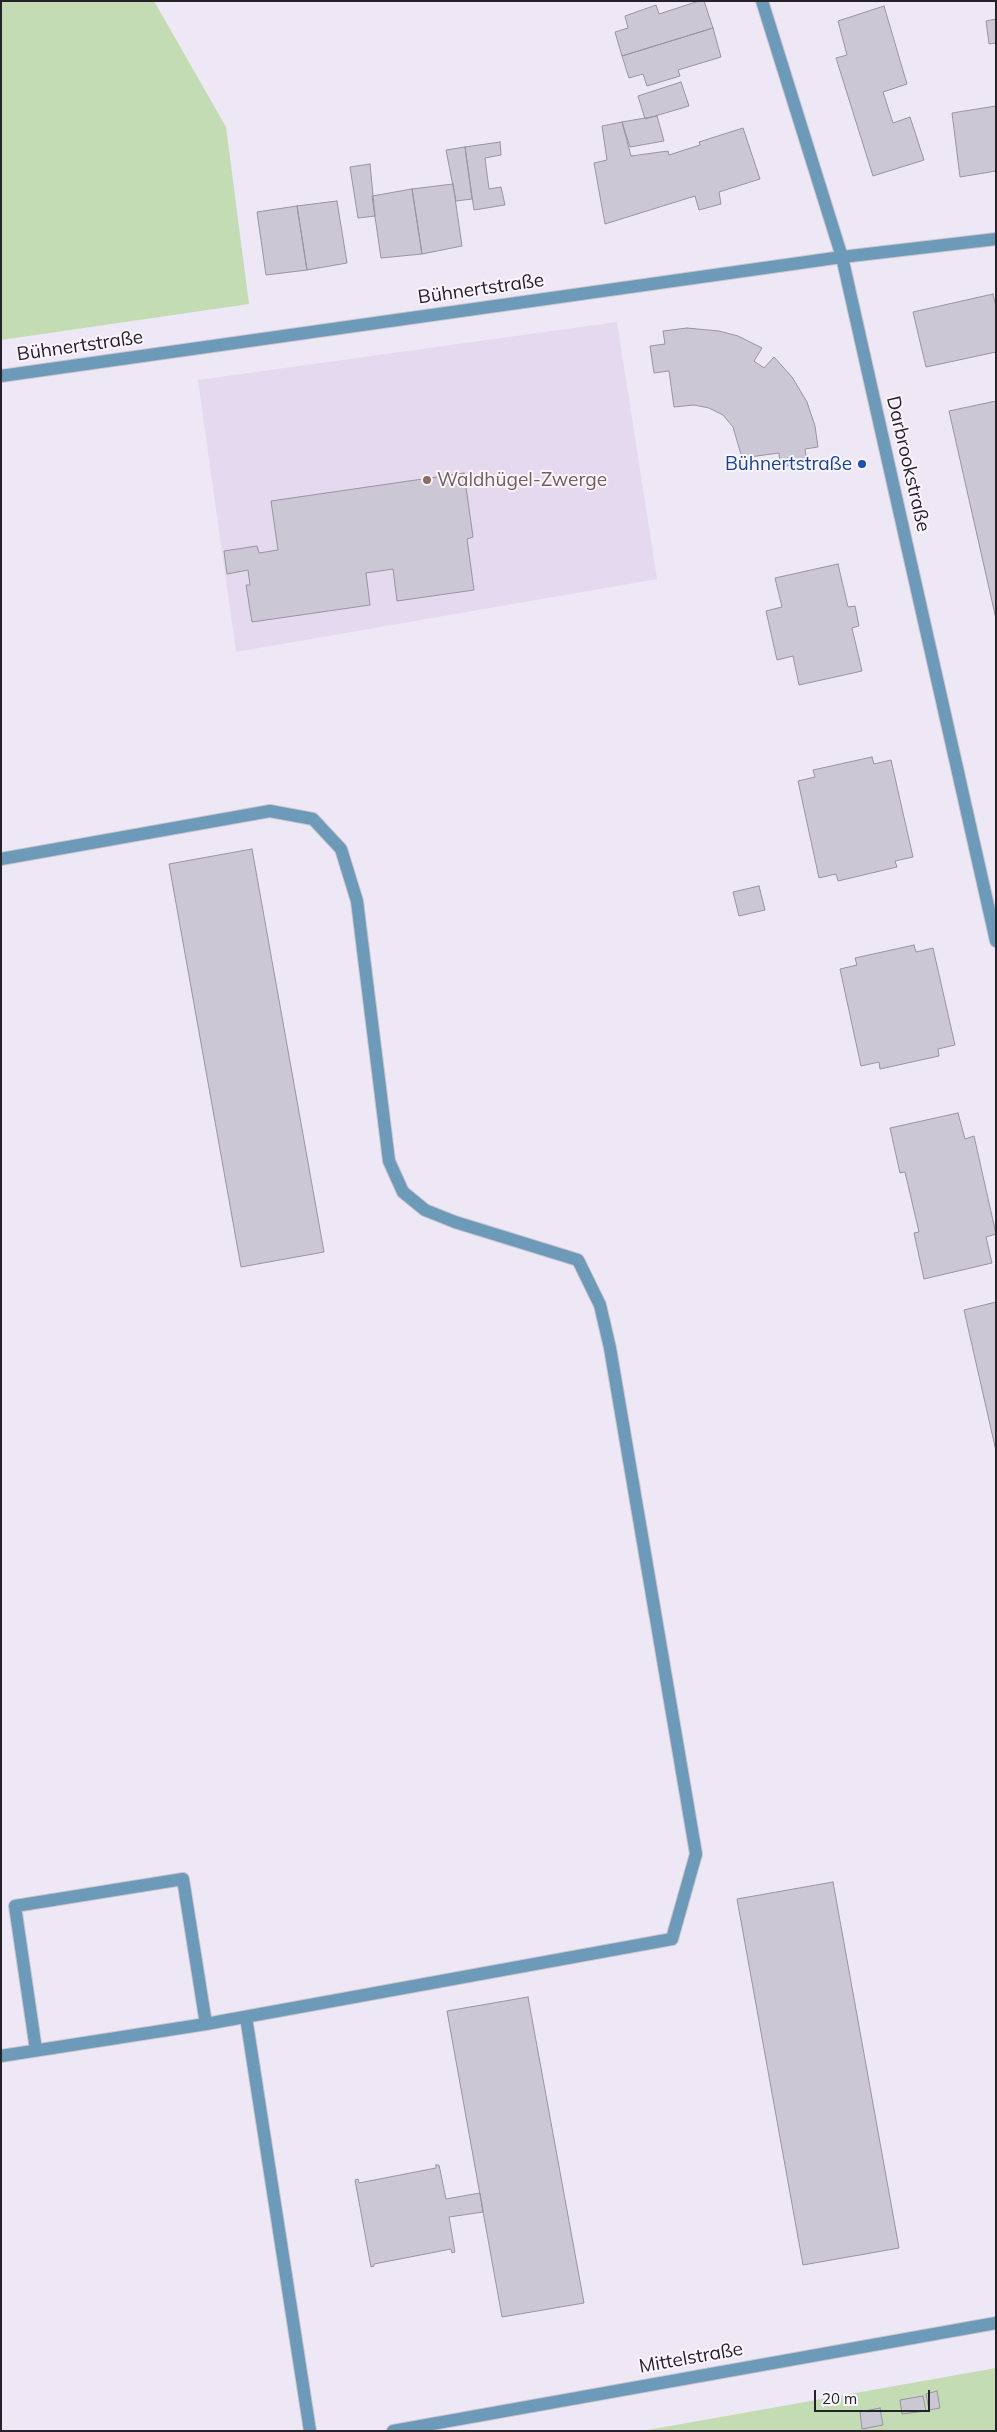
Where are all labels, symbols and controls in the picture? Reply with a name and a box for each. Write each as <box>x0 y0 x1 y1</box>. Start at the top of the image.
street label: Bühnertstraße <box>416 269 546 309</box>
street label: Bühnertstraße <box>15 326 145 366</box>
street label: Darbrookstraße <box>881 394 935 534</box>
place label: Bühnertstraße <box>725 453 852 475</box>
marker: Bühnertstraße <box>856 458 868 470</box>
place label: Waldhügel-Zwerge <box>437 469 607 491</box>
marker: Waldhügel-Zwerge <box>421 474 433 486</box>
street label: Mittelstraße <box>637 2338 745 2378</box>
scale bar <box>817 2380 933 2412</box>
text: 20 m <box>822 2389 857 2408</box>

